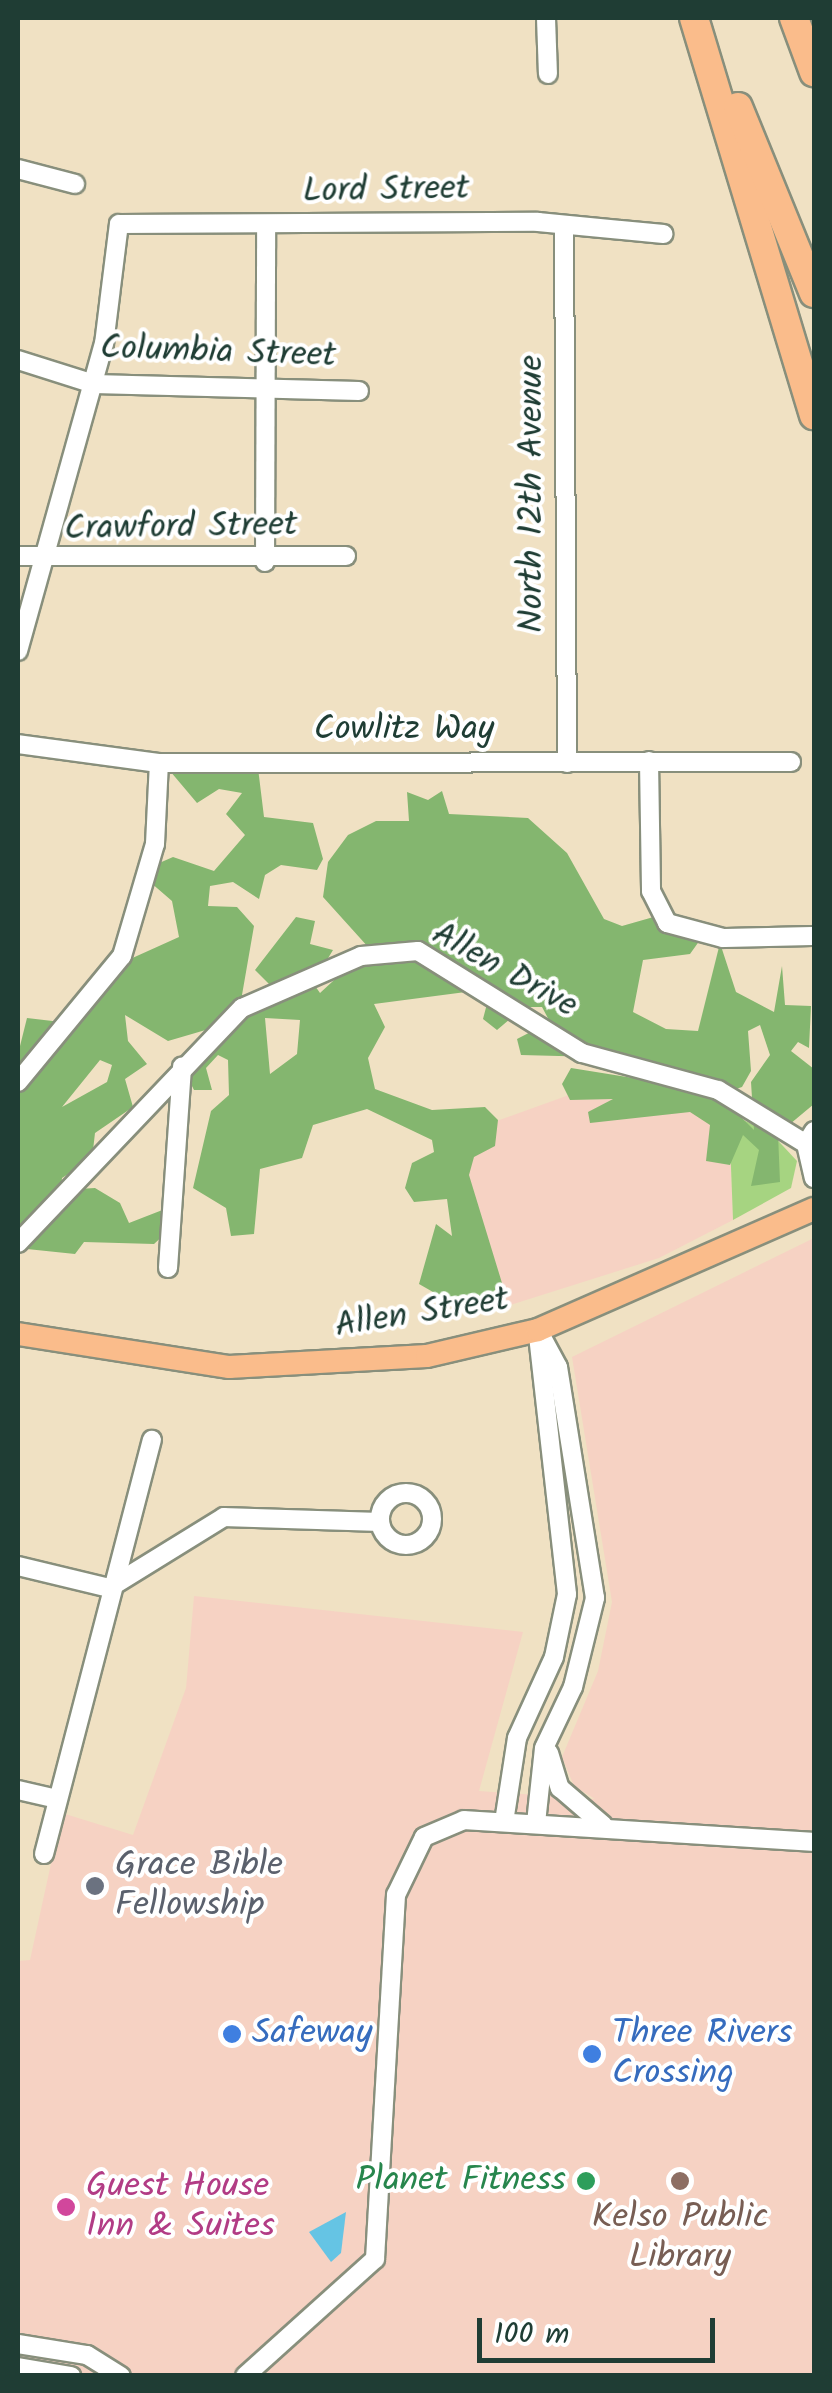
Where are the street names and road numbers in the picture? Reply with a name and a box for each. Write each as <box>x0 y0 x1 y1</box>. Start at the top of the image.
street label: Lord Street <box>302 169 470 213</box>
street label: Columbia Street <box>99 328 337 378</box>
street label: North 12th Avenue <box>512 355 554 633</box>
street label: Crawford Street <box>64 505 298 551</box>
street label: Cowlitz Way <box>314 709 494 751</box>
street label: Allen Drive <box>424 914 584 1028</box>
street label: Allen Street <box>332 1280 512 1348</box>

